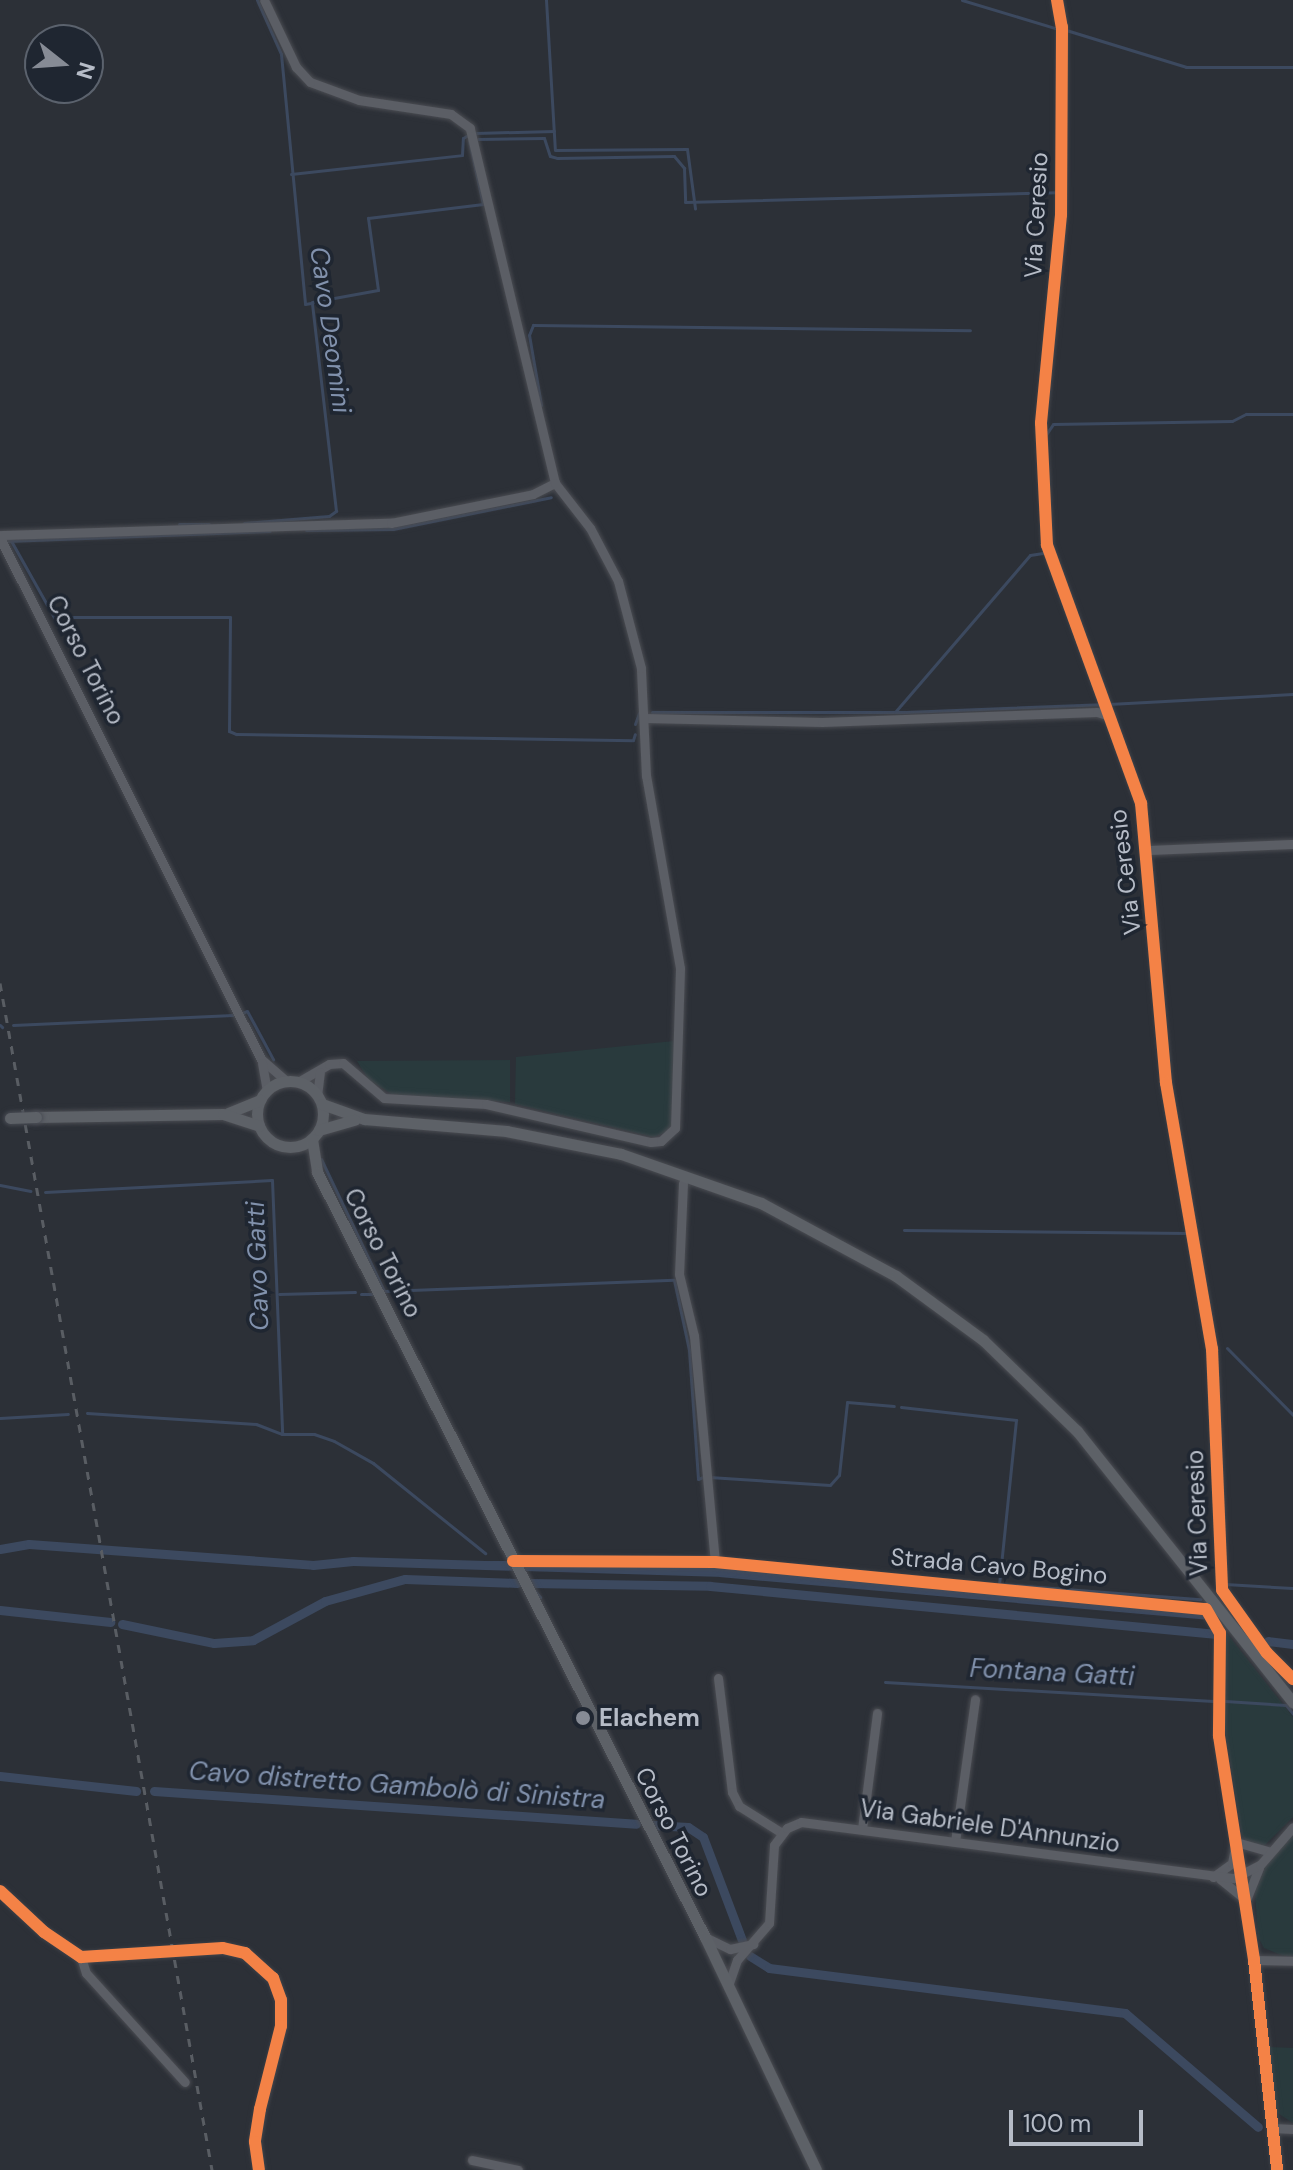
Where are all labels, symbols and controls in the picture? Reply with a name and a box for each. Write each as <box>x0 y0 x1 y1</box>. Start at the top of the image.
north arrow <box>24 24 104 104</box>
text: N <box>69 59 102 82</box>
street label: Via Ceresio <box>1018 151 1054 279</box>
water label: Cavo Deomini <box>303 245 357 415</box>
street label: Corso Torino <box>41 591 131 729</box>
street label: Via Ceresio <box>1103 808 1147 936</box>
street label: Corso Torino <box>338 1184 428 1322</box>
water label: Cavo Gatti <box>240 1201 276 1331</box>
street label: Via Ceresio <box>1180 1449 1214 1577</box>
street label: Strada Cavo Bogino <box>889 1542 1109 1590</box>
water label: Fontana Gatti <box>969 1653 1135 1693</box>
place label: Elachem <box>599 1704 700 1732</box>
marker: Elachem <box>574 1709 592 1727</box>
water label: Cavo distretto Gambolò di Sinistra <box>188 1756 606 1816</box>
street label: Corso Torino <box>629 1763 719 1901</box>
street label: Via Gabriele D'Annunzio <box>858 1794 1122 1858</box>
scale bar <box>1013 2094 1147 2144</box>
text: 100 m <box>1023 2108 1091 2139</box>

